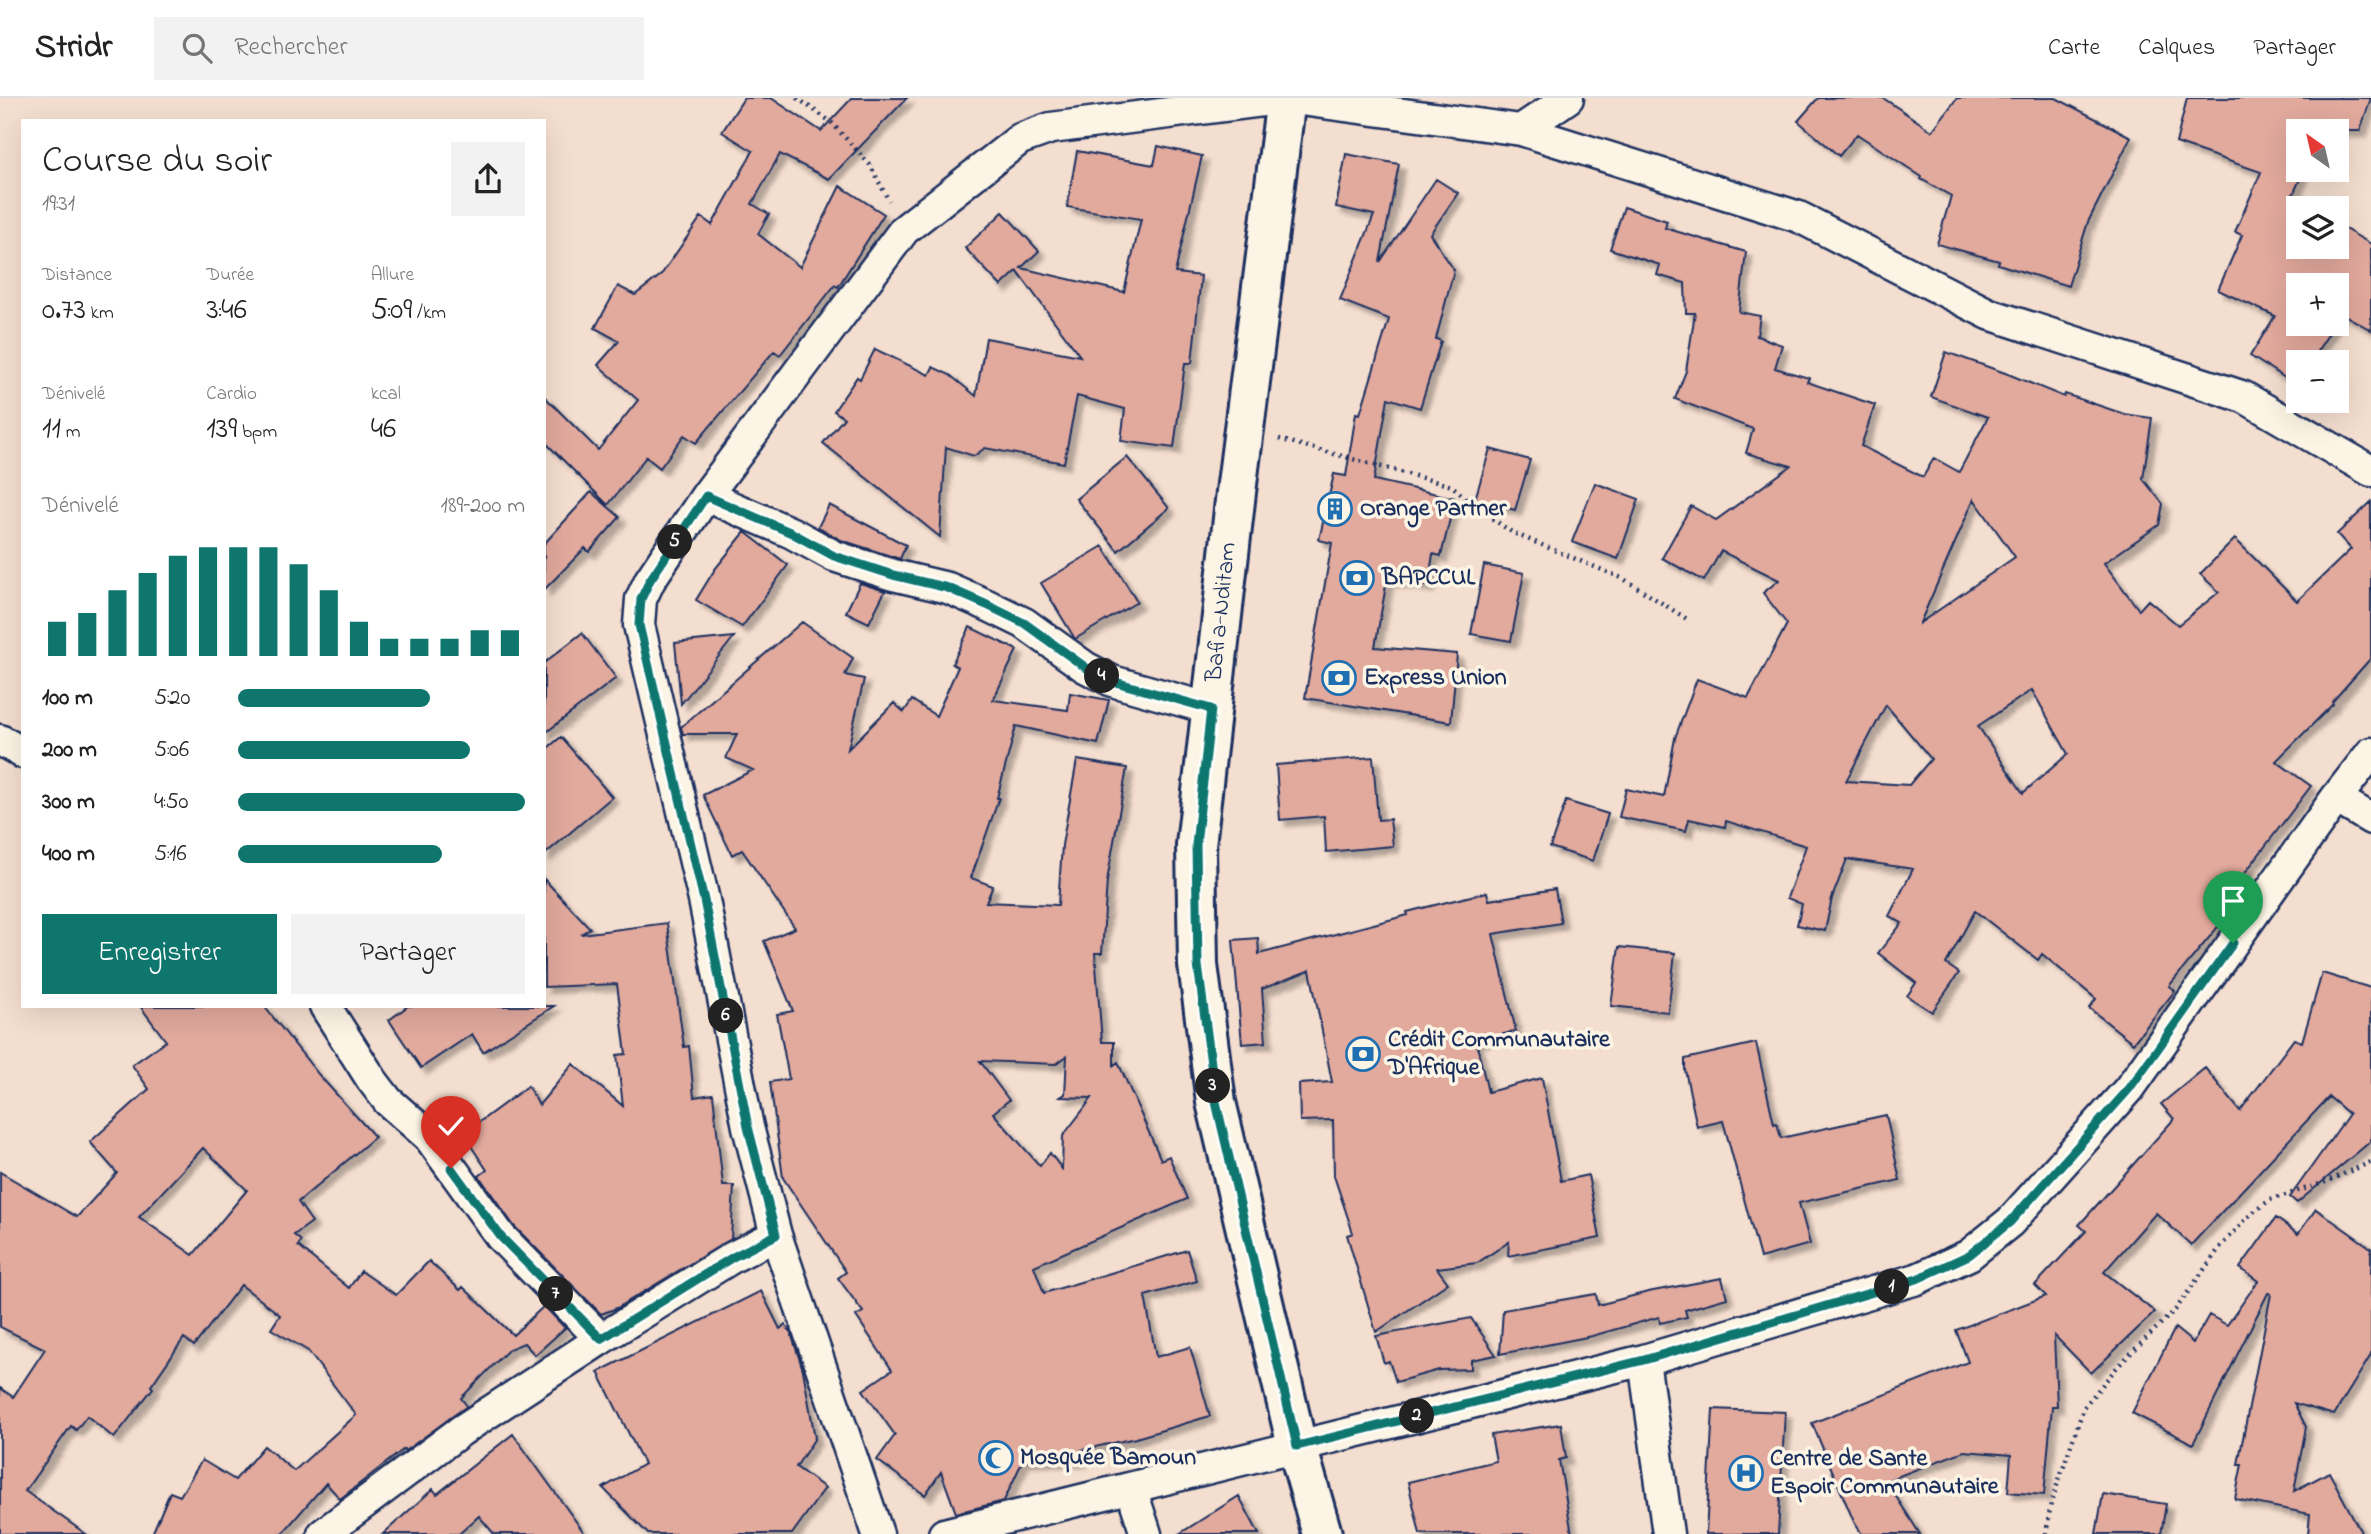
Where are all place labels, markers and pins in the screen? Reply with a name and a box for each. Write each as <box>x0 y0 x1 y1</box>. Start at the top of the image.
building icon: Orange Partner <box>1316 490 1354 528</box>
place label: Orange Partner <box>1360 492 1507 528</box>
pin: 5 <box>658 524 692 560</box>
bank icon: BAPCCUL <box>1338 559 1376 597</box>
place label: BAPCCUL <box>1381 561 1476 596</box>
pin: 4 <box>1084 658 1120 694</box>
bank icon: Express Union <box>1320 659 1358 697</box>
place label: Express Union <box>1364 661 1507 696</box>
pin <box>2203 871 2263 943</box>
pin: 6 <box>708 998 744 1034</box>
place label: Crédit Communautaire D'Afrique <box>1387 1023 1611 1086</box>
bank icon: Crédit Communautaire D'Afrique <box>1344 1035 1382 1073</box>
pin: 3 <box>1196 1068 1230 1104</box>
pin <box>421 1096 481 1168</box>
pin: 1 <box>1874 1270 1910 1304</box>
pin: 7 <box>538 1276 574 1312</box>
pin: 2 <box>1400 1398 1434 1434</box>
mosque icon: Mosquée Bamoun <box>977 1439 1015 1477</box>
place label: Mosquée Bamoun <box>1020 1441 1196 1476</box>
place label: Centre de Sante Espoir Communautaire <box>1770 1442 2000 1505</box>
hospital icon: Centre de Sante Espoir Communautaire <box>1727 1454 1765 1492</box>

